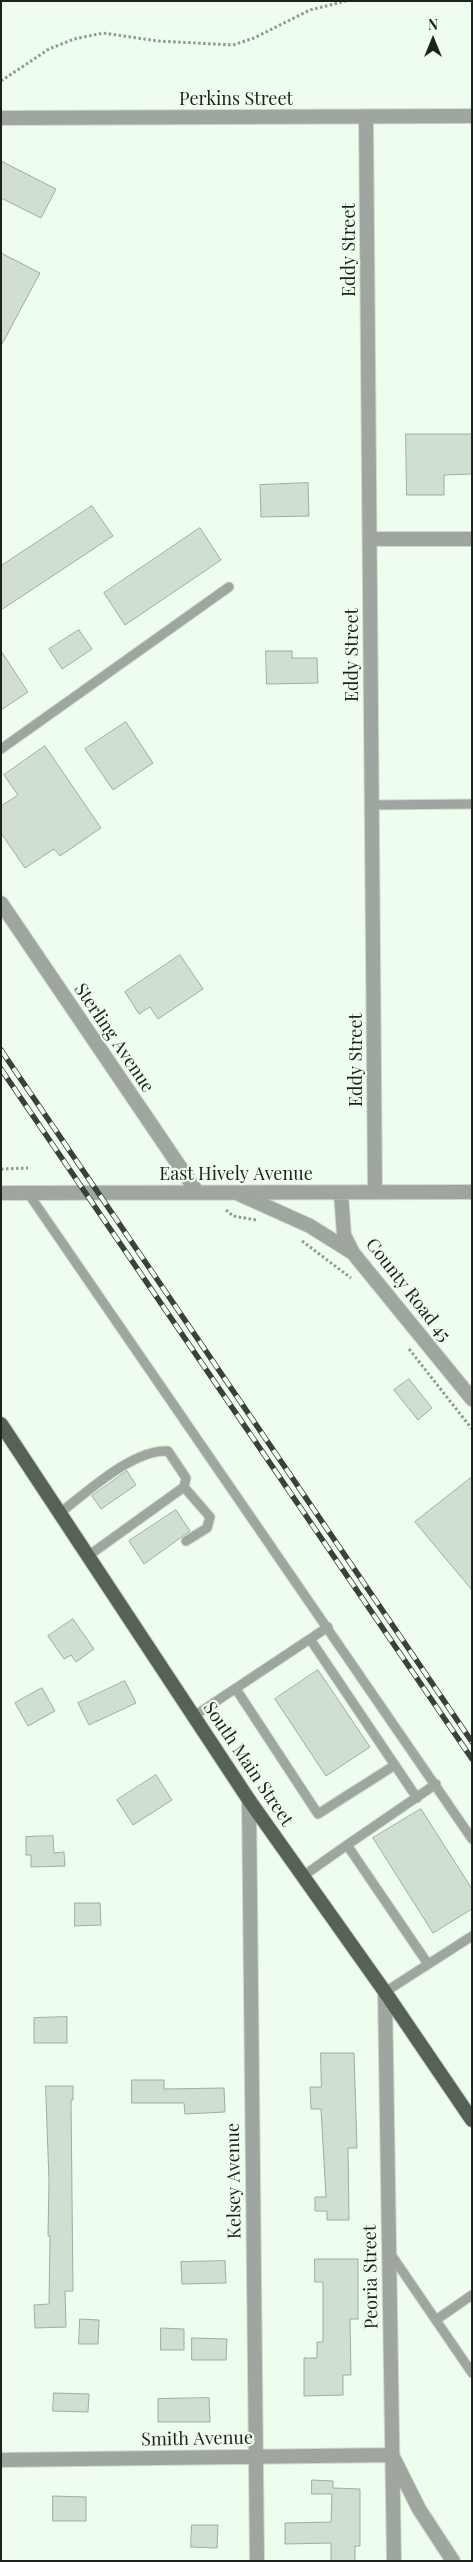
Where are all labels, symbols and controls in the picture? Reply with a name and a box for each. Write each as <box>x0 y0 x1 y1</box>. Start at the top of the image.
north arrow <box>408 15 458 65</box>
text: N <box>428 15 438 34</box>
street label: Perkins Street <box>179 88 293 110</box>
street label: Eddy Street <box>338 203 360 297</box>
street label: Eddy Street <box>341 608 363 702</box>
street label: Sterling Avenue <box>69 979 159 1097</box>
street label: Eddy Street <box>345 1013 367 1107</box>
street label: East Hively Avenue <box>159 1163 313 1185</box>
street label: County Road 45 <box>361 1234 455 1346</box>
street label: South Main Street <box>199 1698 297 1830</box>
street label: Kelsey Avenue <box>222 2123 246 2239</box>
street label: Peoria Street <box>359 2225 383 2329</box>
street label: Smith Avenue <box>141 2427 253 2451</box>

